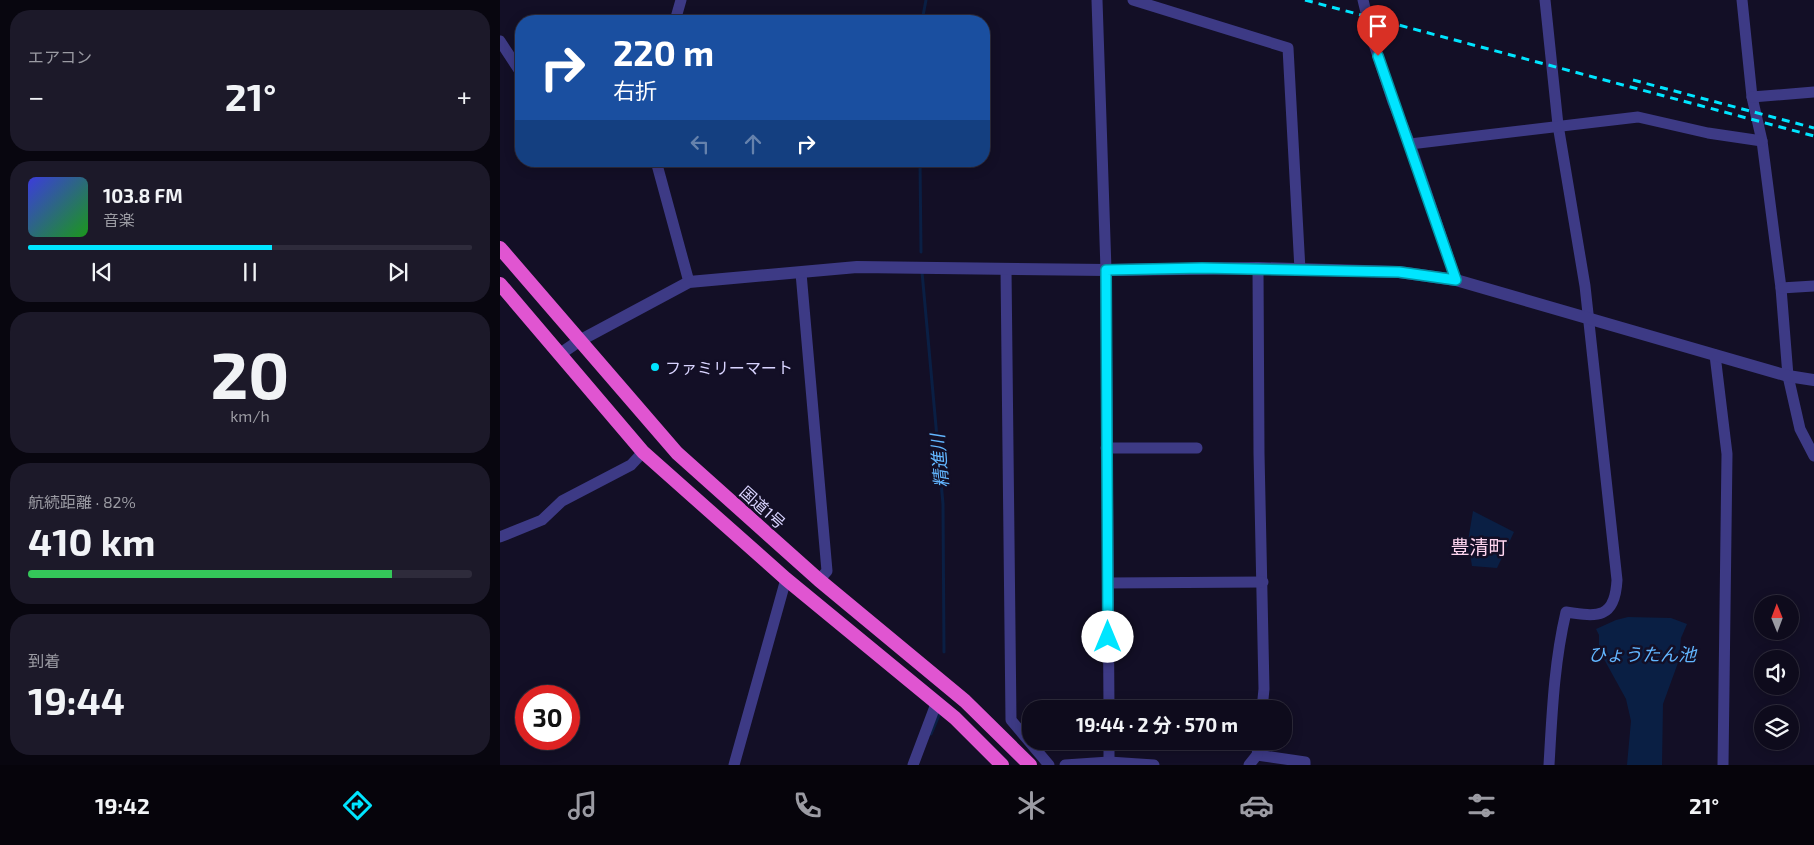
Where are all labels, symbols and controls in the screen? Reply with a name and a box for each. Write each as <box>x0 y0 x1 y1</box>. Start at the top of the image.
pin <box>1357 5 1399 56</box>
icon: arrive <box>1364 12 1392 40</box>
text: 220 m <box>613 31 714 73</box>
icon: right <box>530 35 595 100</box>
text: エアコン <box>28 47 92 66</box>
text: 21° <box>225 73 276 119</box>
text: 右折 <box>613 77 657 103</box>
text: − <box>28 79 44 113</box>
text: + <box>457 79 472 113</box>
icon: left <box>686 130 714 158</box>
icon: ahead <box>739 130 767 158</box>
icon: right <box>792 130 820 158</box>
text: 103.8 FM <box>103 184 183 207</box>
text: 音楽 <box>103 210 135 229</box>
icon: previous <box>88 258 116 286</box>
icon: pause <box>236 258 264 286</box>
icon: next <box>384 258 412 286</box>
text: 20 <box>211 334 289 412</box>
place label: ファミリーマート <box>665 358 793 377</box>
marker: ファミリーマート <box>649 361 661 373</box>
text: km/h <box>230 406 270 425</box>
water label: 精進川 <box>926 431 952 489</box>
street label: 国道1号 <box>736 482 790 532</box>
text: 航続距離 · 82% <box>28 492 136 511</box>
text: 410 km <box>28 518 156 564</box>
district label: 豊清町 <box>1450 535 1508 558</box>
north arrow <box>1754 595 1799 640</box>
map controls <box>1754 595 1799 750</box>
position arrow <box>1081 610 1133 662</box>
water label: ひょうたん池 <box>1588 643 1698 665</box>
button: sound <box>1754 650 1799 695</box>
text: 到着 <box>28 651 60 670</box>
text: 19:44 <box>28 677 125 723</box>
speed limit sign: 30 <box>515 685 580 750</box>
button: layers <box>1754 705 1799 750</box>
text: 19:44 · 2 分 · 570 m <box>1076 713 1238 736</box>
icon: directions <box>340 788 375 823</box>
icon: music <box>565 788 600 823</box>
icon: phone <box>790 788 825 823</box>
icon: climate <box>1014 788 1049 823</box>
icon: car <box>1239 788 1274 823</box>
icon: filters <box>1464 788 1499 823</box>
text: 19:42 <box>95 792 150 818</box>
text: 21° <box>1689 792 1719 818</box>

